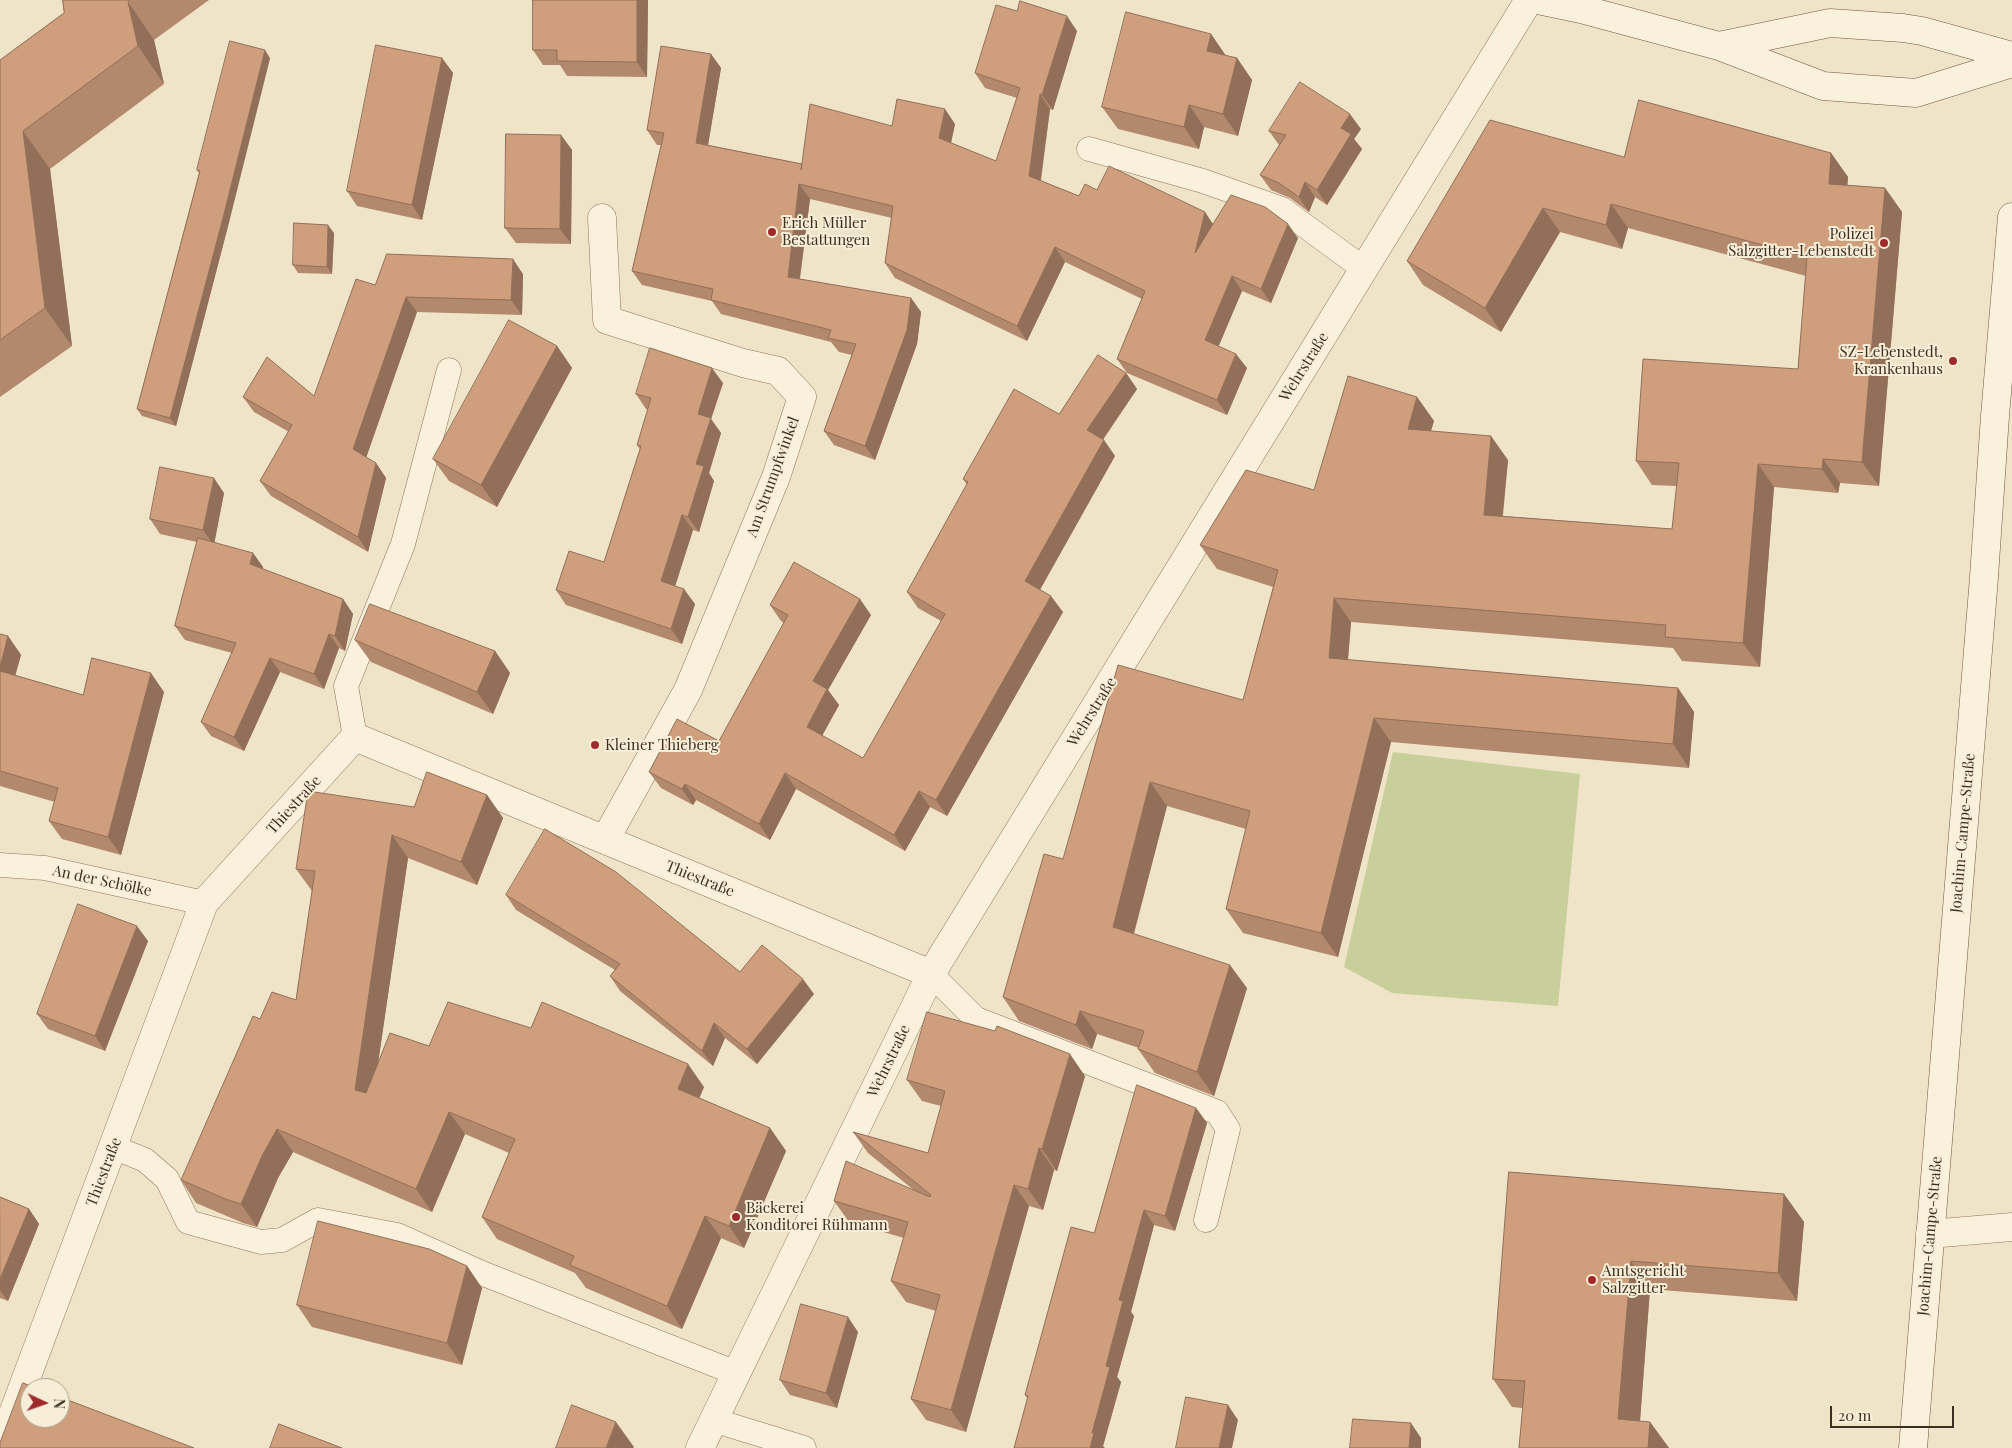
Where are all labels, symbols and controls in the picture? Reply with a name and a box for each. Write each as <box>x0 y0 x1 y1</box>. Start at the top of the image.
place label: Erich Müller Bestattungen <box>782 214 870 249</box>
place label: Polizei Salzgitter-Lebenstedt <box>1728 225 1874 260</box>
marker: Erich Müller Bestattungen <box>766 226 778 238</box>
marker: Polizei Salzgitter-Lebenstedt <box>1878 237 1890 249</box>
street label: Wehrstraße <box>1276 329 1332 405</box>
place label: SZ-Lebenstedt, Krankenhaus <box>1840 343 1943 378</box>
marker: SZ-Lebenstedt, Krankenhaus <box>1947 355 1959 367</box>
street label: Am Strumpfwinkel <box>743 414 803 540</box>
street label: Wehrstraße <box>1064 674 1120 750</box>
place label: Kleiner Thieberg <box>605 736 719 754</box>
marker: Kleiner Thieberg <box>589 739 601 751</box>
street label: Joachim-Campe-Straße <box>1947 752 1979 914</box>
street label: Thiestraße <box>263 772 325 838</box>
street label: Thiestraße <box>663 857 737 901</box>
street label: An der Schölke <box>51 862 153 900</box>
street label: Wehrstraße <box>864 1022 914 1100</box>
street label: Thiestraße <box>83 1135 125 1209</box>
street label: Joachim-Campe-Straße <box>1914 1155 1946 1317</box>
place label: Bäckerei Konditorei Rühmann <box>746 1199 888 1234</box>
marker: Bäckerei Konditorei Rühmann <box>730 1211 742 1223</box>
place label: Amtsgericht Salzgitter <box>1602 1262 1685 1297</box>
marker: Amtsgericht Salzgitter <box>1586 1274 1598 1286</box>
north arrow <box>20 1378 70 1428</box>
scale bar <box>1832 1396 1956 1428</box>
text: N <box>50 1398 69 1409</box>
text: 20 m <box>1838 1405 1871 1425</box>

